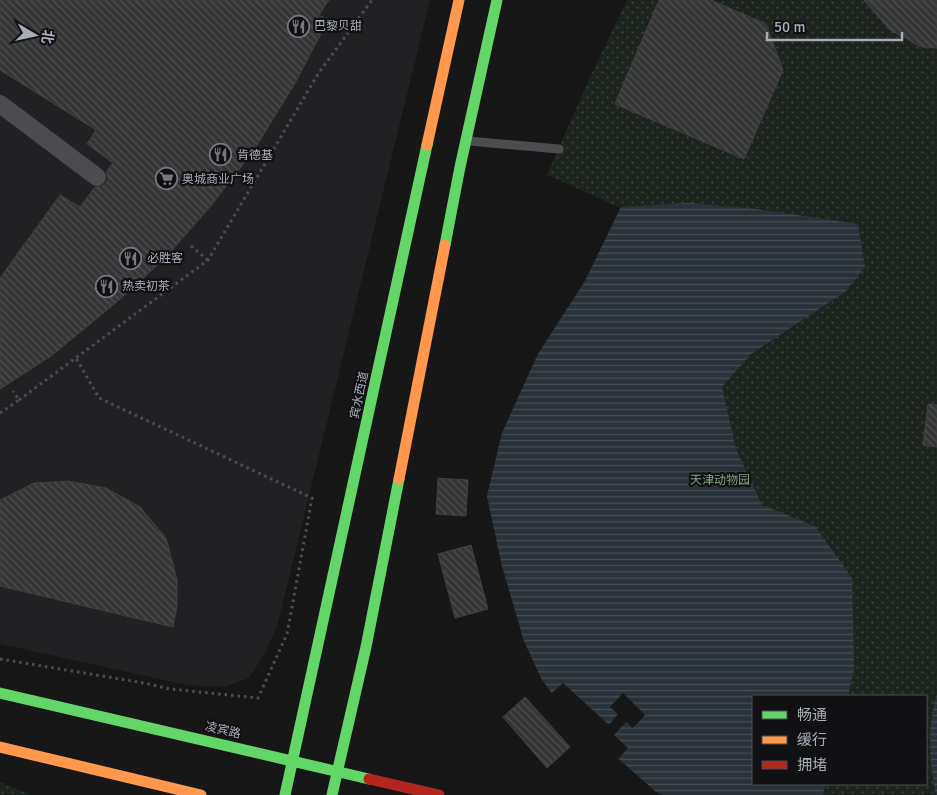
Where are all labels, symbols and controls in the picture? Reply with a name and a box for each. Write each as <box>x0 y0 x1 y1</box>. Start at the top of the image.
north arrow <box>10 10 60 60</box>
scale bar <box>767 10 902 42</box>
restaurant icon: 巴黎贝甜 <box>286 14 310 38</box>
text: 50 m <box>774 18 805 36</box>
place label: 巴黎贝甜 <box>314 19 362 34</box>
text: 北 <box>38 29 57 45</box>
restaurant icon: 肯德基 <box>209 143 233 167</box>
place label: 肯德基 <box>237 148 273 163</box>
supermarket icon: 奥城商业广场 <box>154 167 178 191</box>
place label: 奥城商业广场 <box>182 172 254 187</box>
restaurant icon: 必胜客 <box>119 246 143 270</box>
place label: 必胜客 <box>147 251 183 266</box>
restaurant icon: 热卖初茶 <box>94 274 118 298</box>
place label: 热卖初茶 <box>122 279 170 294</box>
street label: 宾水西道 <box>347 370 372 420</box>
park label: 天津动物园 <box>690 473 750 488</box>
legend <box>752 695 927 785</box>
text: 畅通 <box>797 706 827 724</box>
street label: 凌宾路 <box>204 719 242 742</box>
text: 缓行 <box>797 731 827 749</box>
text: 拥堵 <box>797 756 827 774</box>

